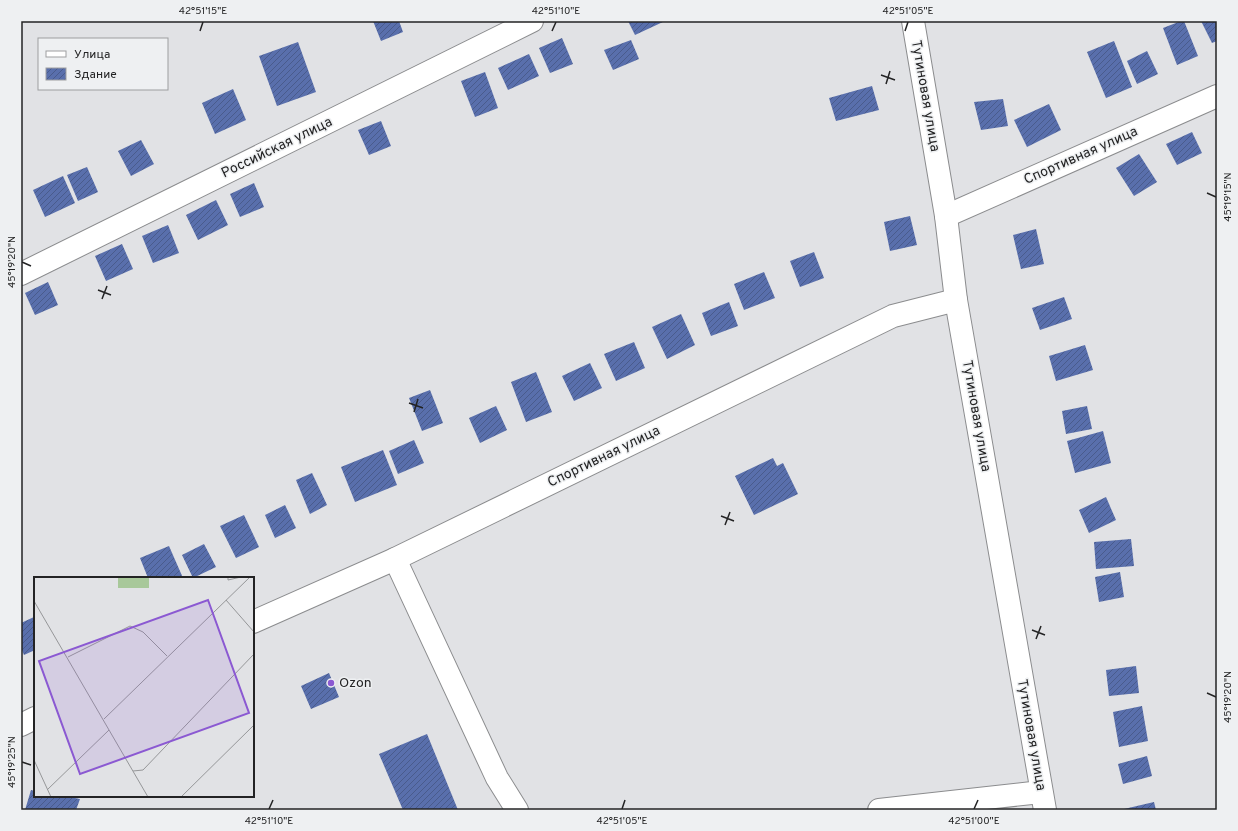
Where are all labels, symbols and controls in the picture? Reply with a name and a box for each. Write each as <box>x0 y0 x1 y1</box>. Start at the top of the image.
text: 42°51'15"E <box>179 5 227 18</box>
text: 42°51'10"E <box>532 5 580 18</box>
text: 42°51'05"E <box>882 5 934 18</box>
legend <box>38 38 168 90</box>
street label: Тутиновая улица <box>907 39 943 153</box>
text: Улица <box>74 47 110 63</box>
text: Здание <box>74 67 117 83</box>
street label: Российская улица <box>219 114 335 182</box>
street label: Спортивная улица <box>1021 123 1141 189</box>
text: 45°19'15"N <box>1222 172 1235 222</box>
text: 45°19'20"N <box>6 236 19 288</box>
street label: Тутиновая улица <box>958 359 994 473</box>
street label: Спортивная улица <box>545 422 663 492</box>
inset map <box>34 577 254 797</box>
text: 45°19'20"N <box>1222 671 1235 723</box>
place label: Ozon <box>339 675 372 692</box>
marker: Ozon <box>326 678 336 688</box>
street label: Тутиновая улица <box>1013 678 1049 792</box>
text: 45°19'25"N <box>6 736 19 788</box>
text: 42°51'10"E <box>245 815 293 828</box>
text: 42°51'05"E <box>596 815 648 828</box>
text: 42°51'00"E <box>948 815 1000 828</box>

